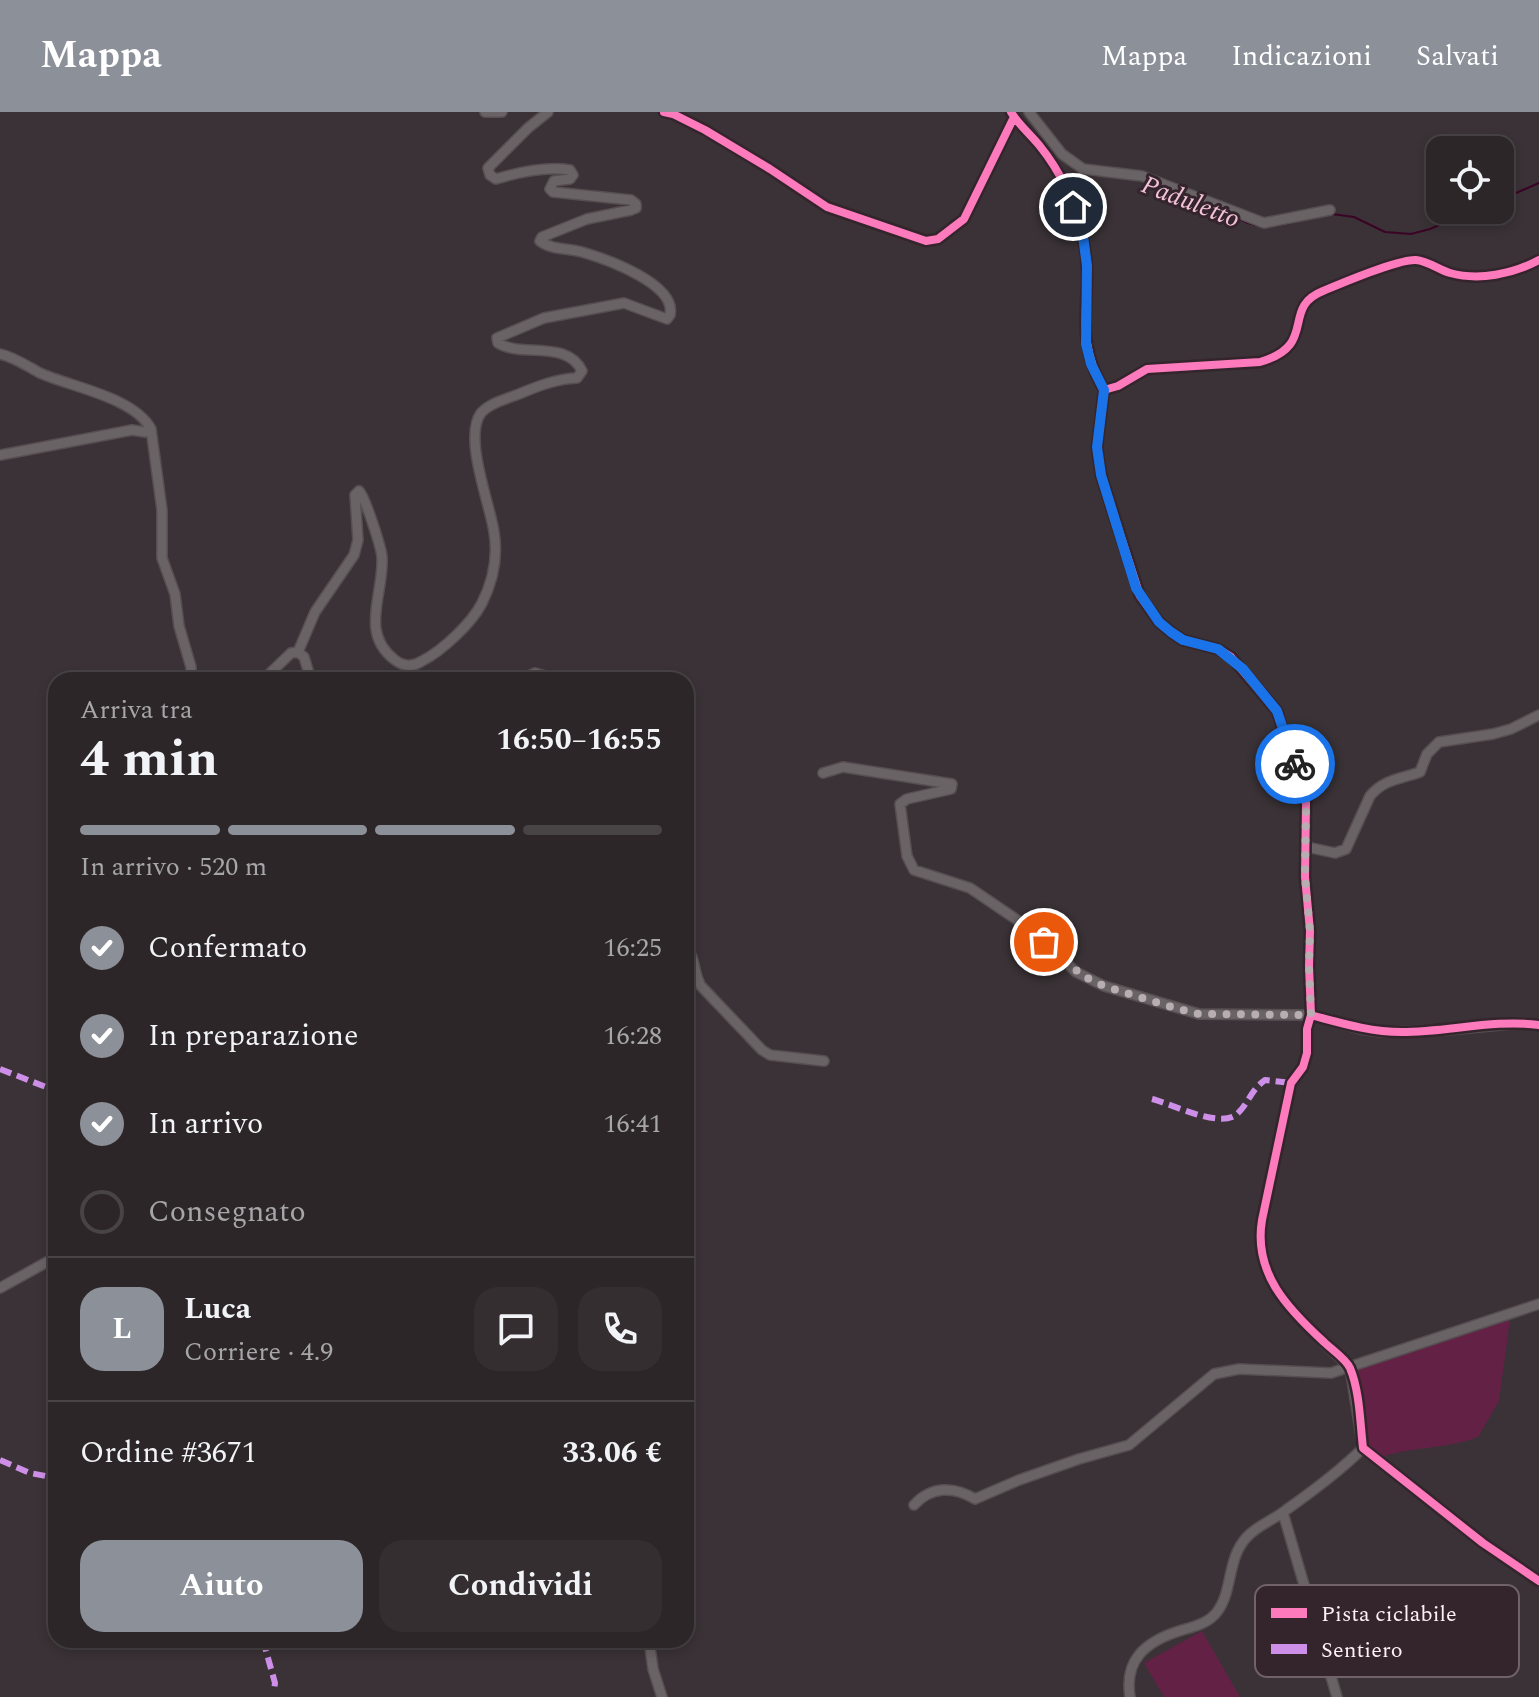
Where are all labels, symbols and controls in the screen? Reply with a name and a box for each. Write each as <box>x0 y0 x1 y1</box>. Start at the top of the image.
text: Mappa <box>40 27 162 85</box>
text: Mappa <box>1101 35 1187 78</box>
text: Indicazioni <box>1231 35 1372 78</box>
text: Salvati <box>1416 35 1499 78</box>
map controls <box>1426 136 1514 224</box>
button: locate <box>1426 136 1514 224</box>
water label: Paduletto <box>1135 165 1246 239</box>
pin <box>1039 173 1107 241</box>
icon: home <box>1051 185 1095 229</box>
text: Arriva tra <box>80 690 193 730</box>
text: 16:50–16:55 <box>496 717 662 763</box>
text: 4 min <box>80 720 218 799</box>
courier <box>1255 724 1335 804</box>
icon: bike <box>1273 742 1317 786</box>
text: In arrivo · 520 m <box>80 847 267 887</box>
pin <box>1010 908 1078 976</box>
icon: bag <box>1022 920 1066 964</box>
text: Confermato <box>148 925 307 971</box>
icon: check <box>80 926 124 970</box>
text: 16:25 <box>603 928 662 968</box>
text: In preparazione <box>148 1013 359 1059</box>
icon: check <box>80 1014 124 1058</box>
text: 16:28 <box>603 1016 662 1056</box>
text: In arrivo <box>148 1101 263 1147</box>
icon: check <box>80 1102 124 1146</box>
text: 16:41 <box>603 1104 662 1144</box>
text: Consegnato <box>148 1189 306 1235</box>
text: Luca <box>184 1286 251 1332</box>
button: chat <box>474 1287 558 1371</box>
button: phone <box>578 1287 662 1371</box>
text: L <box>112 1306 132 1352</box>
text: Corriere · 4.9 <box>184 1332 333 1372</box>
text: Ordine #3671 <box>80 1430 257 1476</box>
text: 33.06 € <box>562 1430 662 1476</box>
button: Aiuto <box>80 1540 363 1632</box>
button: Condividi <box>379 1540 662 1632</box>
legend <box>1255 1585 1519 1677</box>
text: Pista ciclabile <box>1321 1598 1457 1631</box>
text: Sentiero <box>1321 1634 1403 1667</box>

